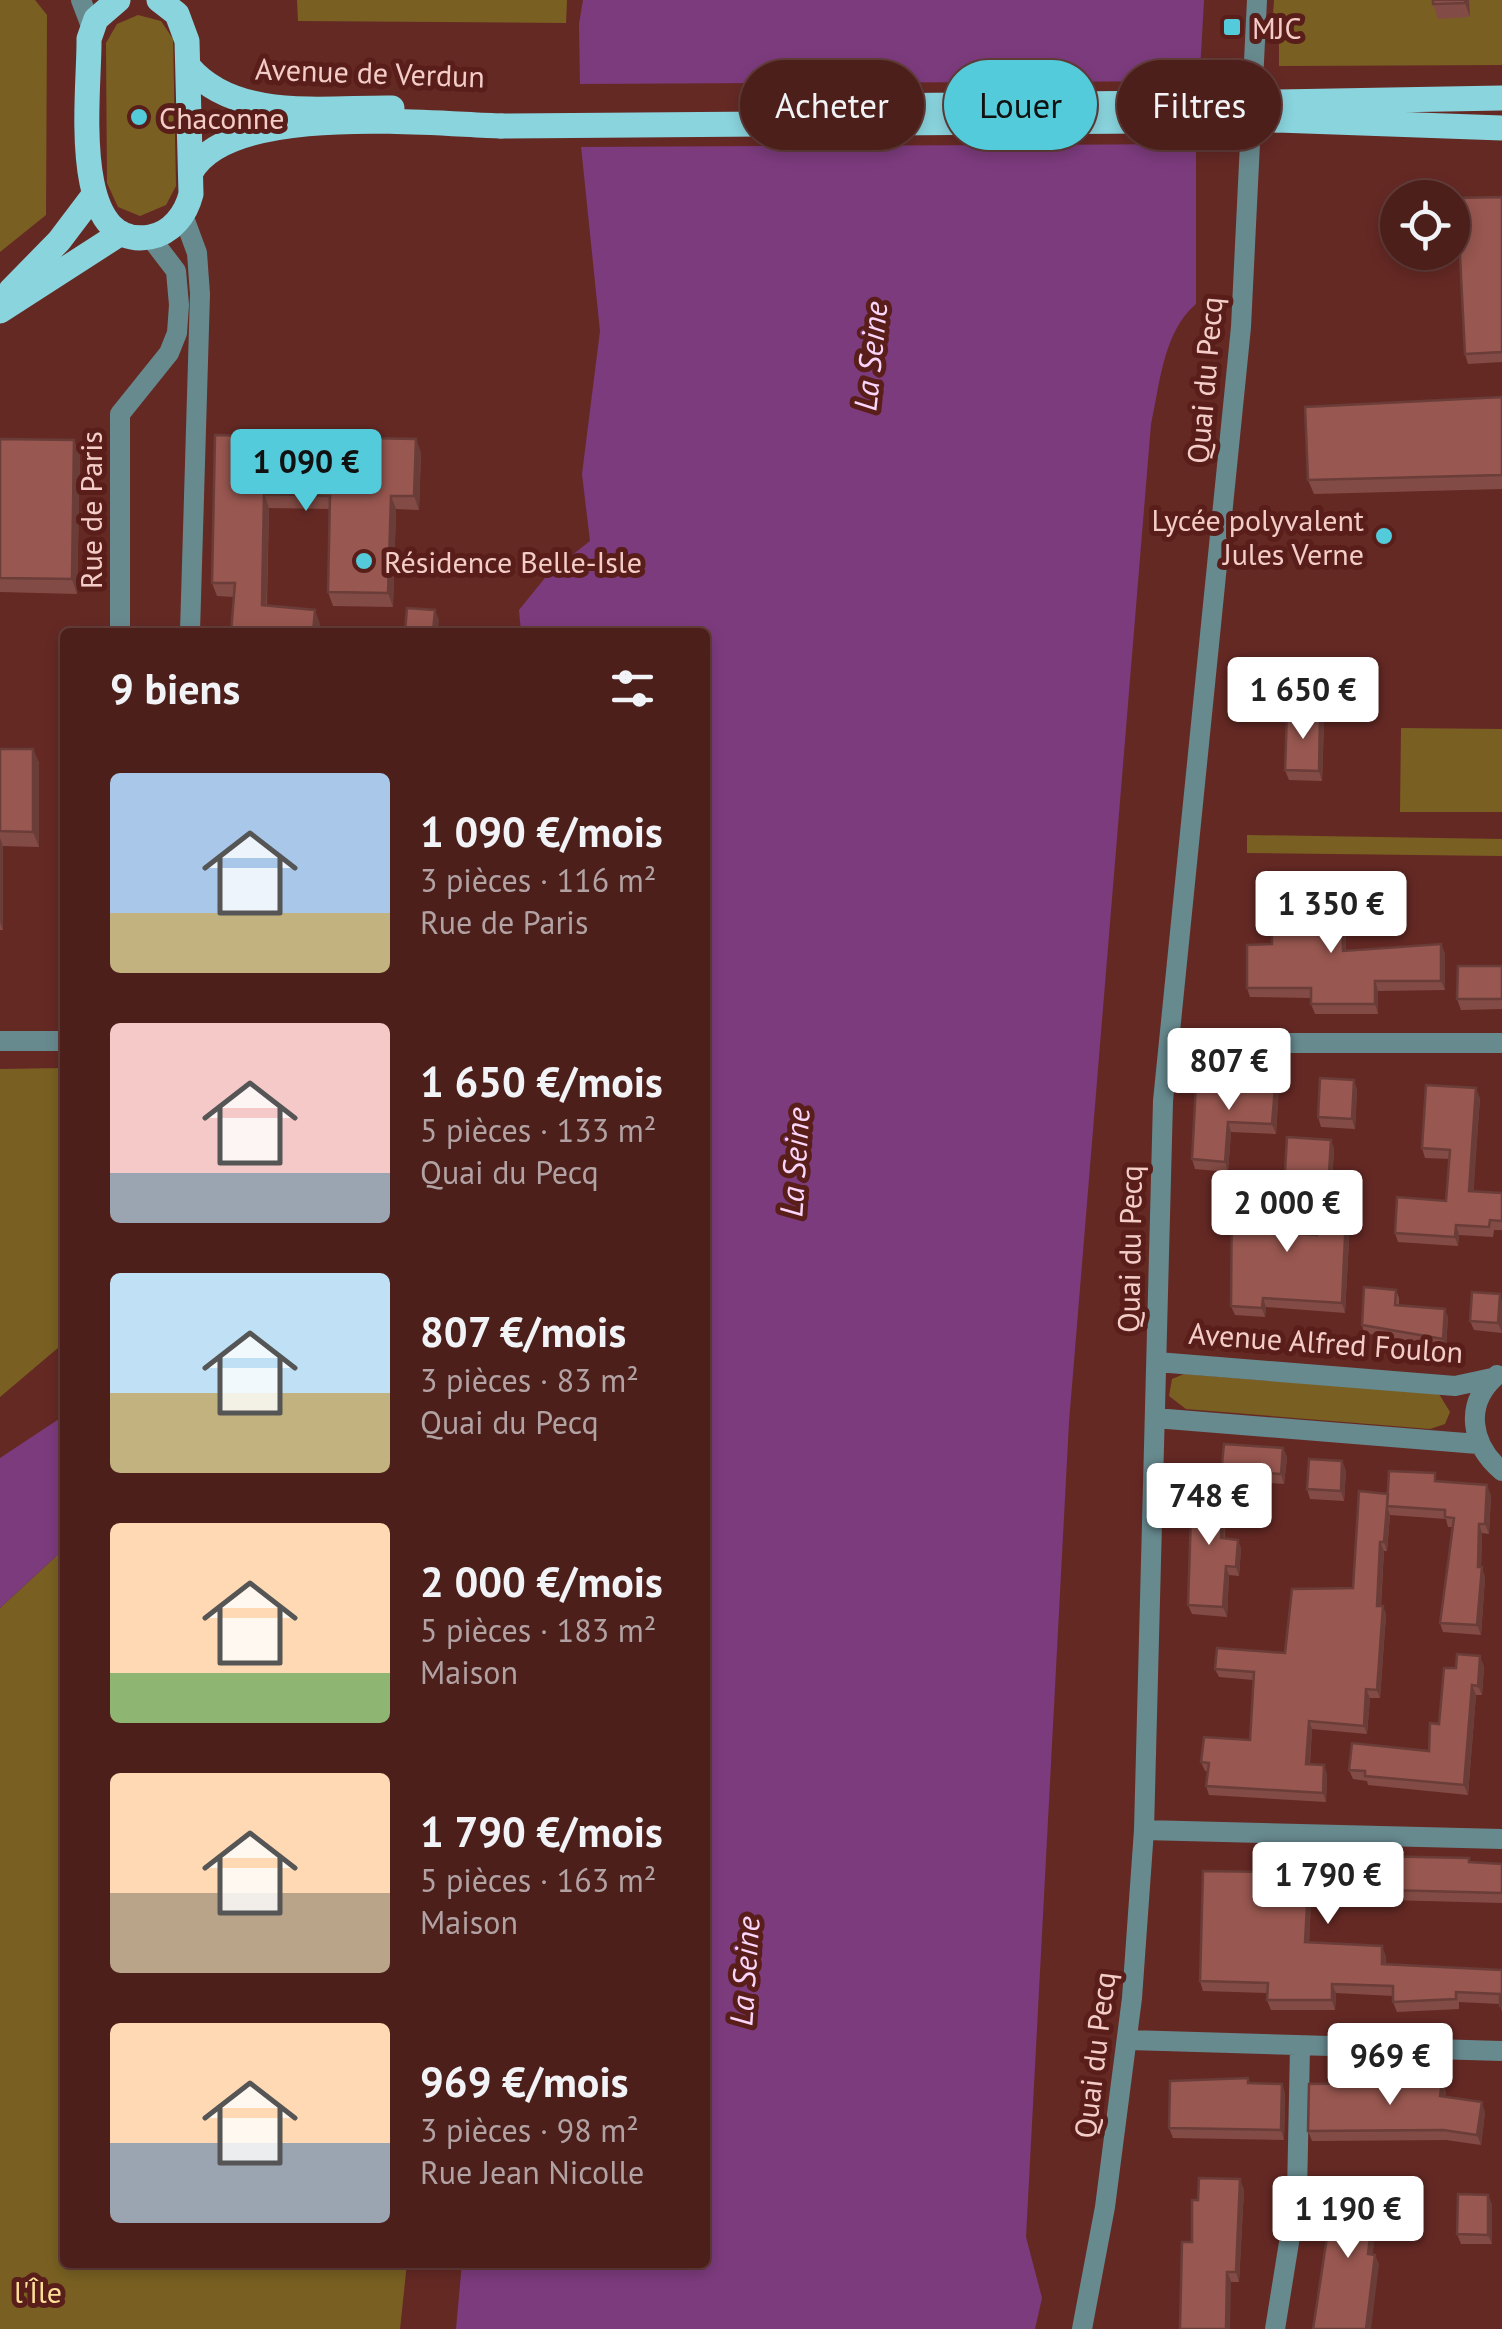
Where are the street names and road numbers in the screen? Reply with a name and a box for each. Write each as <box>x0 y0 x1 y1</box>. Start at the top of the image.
street label: Avenue de Verdun <box>255 49 485 95</box>
street label: Quai du Pecq <box>1177 295 1231 465</box>
street label: Rue de Paris <box>71 431 110 589</box>
street label: Quai du Pecq <box>1108 1165 1150 1333</box>
street label: Avenue Alfred Foulon <box>1187 1313 1465 1371</box>
street label: Quai du Pecq <box>1064 1969 1124 2141</box>

